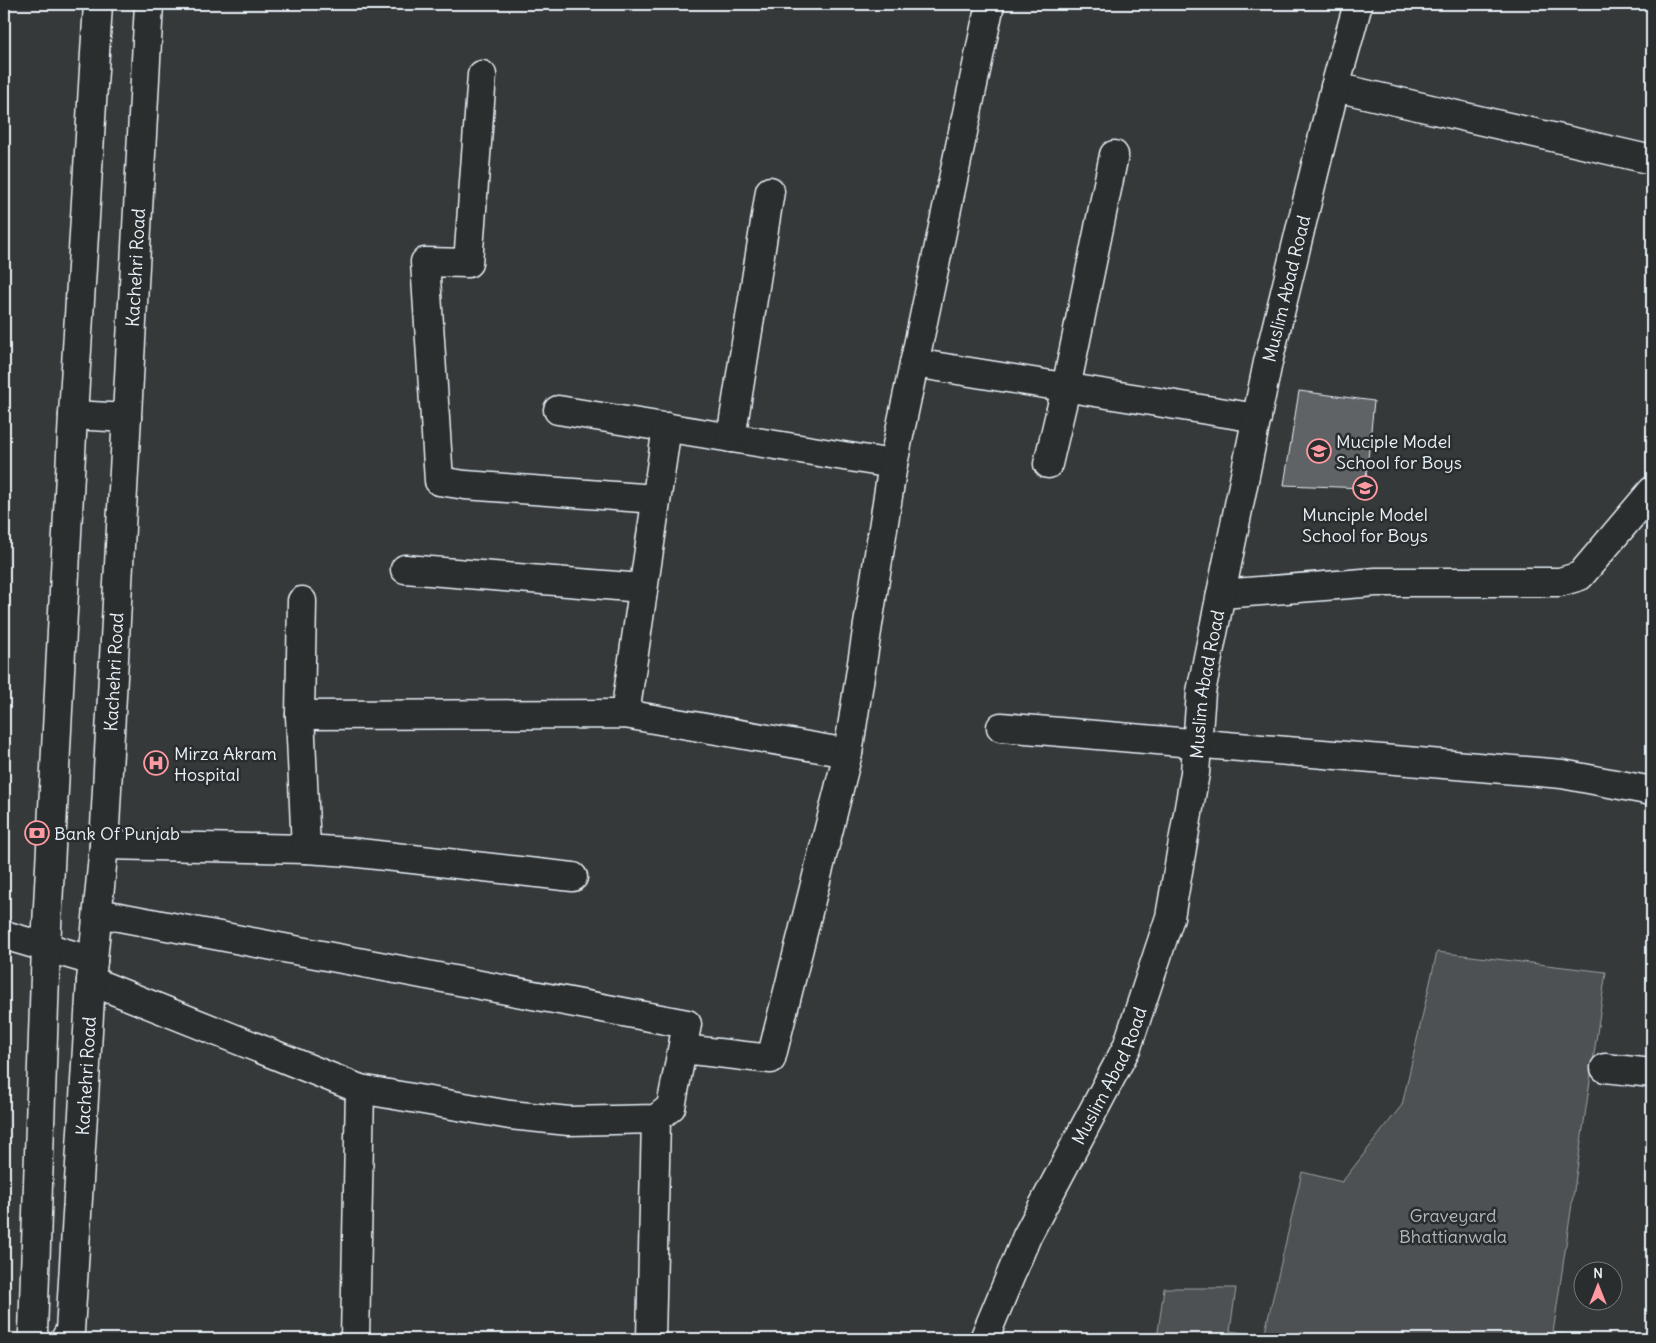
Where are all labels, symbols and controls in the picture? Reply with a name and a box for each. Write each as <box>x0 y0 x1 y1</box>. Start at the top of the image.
street label: Kachehri Road <box>120 207 150 327</box>
street label: Muslim Abad Road <box>1257 213 1315 364</box>
place label: Muciple Model School for Boys <box>1336 430 1462 474</box>
school or university icon: Muciple Model School for Boys <box>1306 438 1332 464</box>
school or university icon: Munciple Model School for Boys <box>1352 475 1378 501</box>
place label: Munciple Model School for Boys <box>1302 503 1428 547</box>
street label: Muslim Abad Road <box>1185 608 1229 760</box>
street label: Kachehri Road <box>99 612 128 732</box>
place label: Mirza Akram Hospital <box>174 742 277 786</box>
hospital icon: Mirza Akram Hospital <box>143 750 169 776</box>
bank icon: Bank Of Punjab <box>24 820 50 846</box>
place label: Bank Of Punjab <box>54 822 180 845</box>
street label: Muslim Abad Road <box>1066 1003 1151 1148</box>
street label: Kachehri Road <box>70 1015 100 1136</box>
park label: Graveyard Bhattianwala <box>1399 1204 1507 1248</box>
north arrow <box>1574 1260 1624 1310</box>
text: N <box>1593 1264 1603 1282</box>

